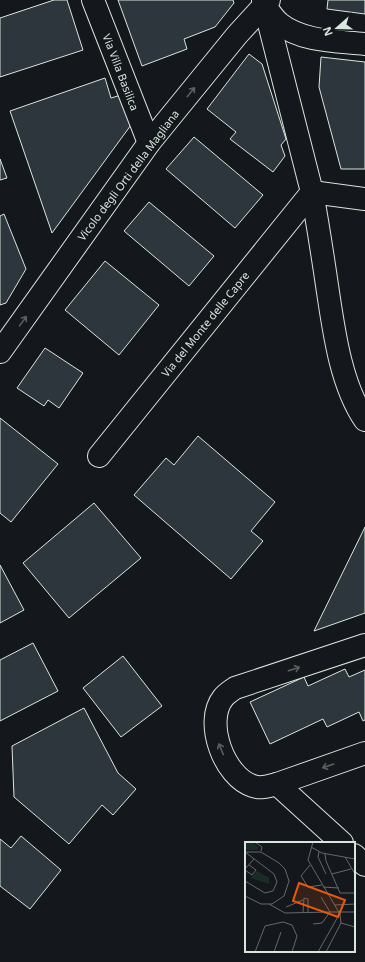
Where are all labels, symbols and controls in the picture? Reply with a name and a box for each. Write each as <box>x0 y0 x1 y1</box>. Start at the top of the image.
north arrow <box>317 8 357 48</box>
text: N <box>319 25 336 38</box>
street label: Via Villa Basilica <box>99 31 143 113</box>
one-way arrow <box>186 87 195 97</box>
street label: Vicolo degli Orti della Magliana <box>74 107 182 243</box>
street label: Via del Monte delle Capre <box>158 268 252 380</box>
one-way arrow <box>19 315 27 326</box>
one-way arrow <box>287 665 300 672</box>
one-way arrow <box>216 743 224 755</box>
one-way arrow <box>323 762 335 770</box>
inset map <box>245 842 355 952</box>

